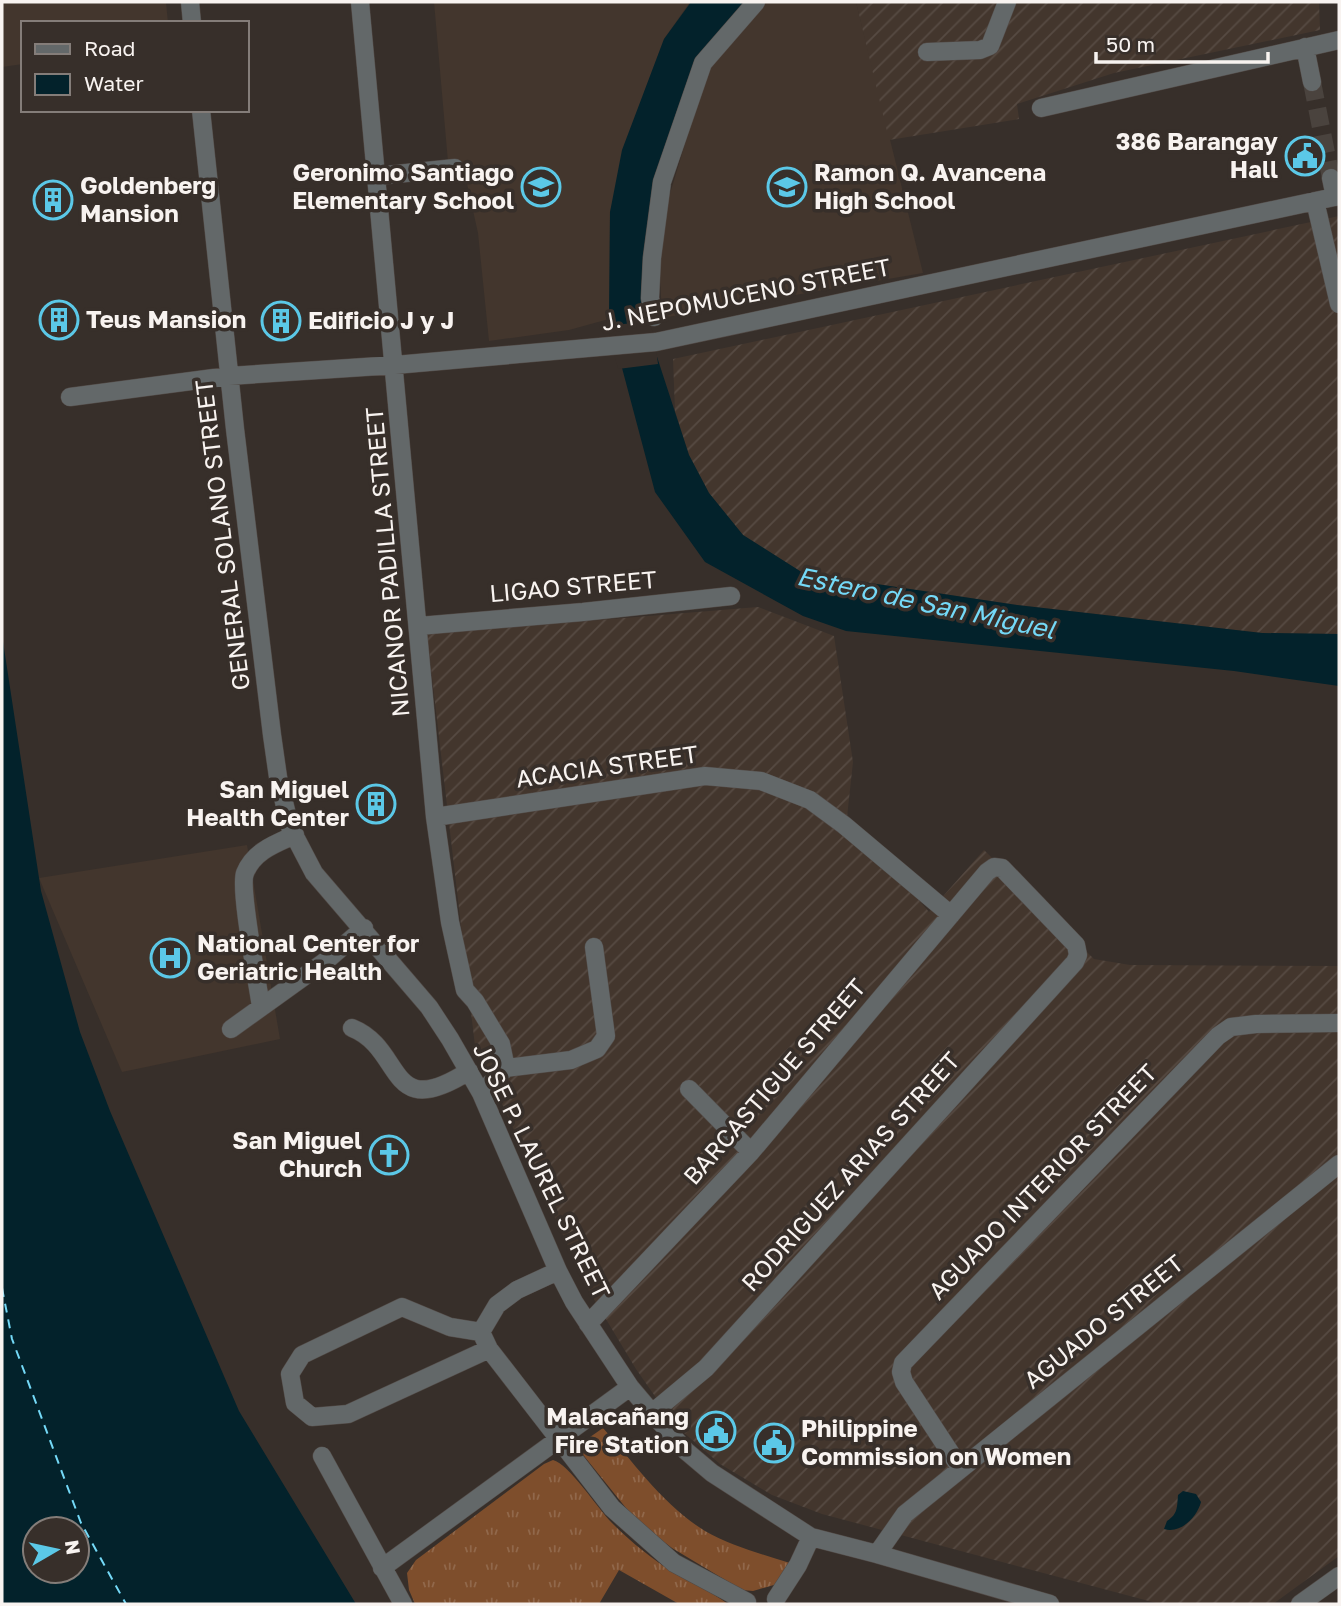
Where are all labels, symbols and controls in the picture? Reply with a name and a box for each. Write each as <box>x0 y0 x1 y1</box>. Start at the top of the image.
legend <box>21 21 248 112</box>
scale bar <box>1096 21 1268 65</box>
text: 50 m <box>1106 31 1155 57</box>
text: Road <box>84 35 135 61</box>
text: Water <box>84 70 144 96</box>
place label: 386 Barangay Hall <box>1116 126 1279 183</box>
public building icon: 386 Barangay Hall <box>1284 135 1326 177</box>
place label: Geronimo Santiago Elementary School <box>292 157 514 214</box>
place label: Ramon Q. Avancena High School <box>814 157 1046 214</box>
school or university icon: Geronimo Santiago Elementary School <box>520 166 562 208</box>
school or university icon: Ramon Q. Avancena High School <box>766 166 808 208</box>
place label: Goldenberg Mansion <box>80 170 216 227</box>
building icon: Goldenberg Mansion <box>32 179 74 221</box>
street label: J. NEPOMUCENO STREET <box>599 251 893 336</box>
building icon: Teus Mansion <box>38 299 80 341</box>
building icon: Edificio J y J <box>260 300 302 342</box>
place label: Teus Mansion <box>86 304 246 333</box>
place label: Edificio J y J <box>308 305 454 334</box>
street label: GENERAL SOLANO STREET <box>188 378 255 692</box>
street label: NICANOR PADILLA STREET <box>358 406 415 718</box>
water label: Estero de San Miguel <box>794 560 1060 645</box>
street label: LIGAO STREET <box>488 564 658 607</box>
street label: ACACIA STREET <box>514 738 700 793</box>
place label: San Miguel Health Center <box>186 774 349 831</box>
building icon: San Miguel Health Center <box>355 783 397 825</box>
place label: National Center for Geriatric Health <box>197 928 419 985</box>
hospital icon: National Center for Geriatric Health <box>149 937 191 979</box>
street label: BARCASTIGUE STREET <box>677 972 871 1190</box>
street label: JOSE P. LAUREL STREET <box>468 1038 617 1303</box>
street label: RODRIGUEZ ARIAS STREET <box>735 1045 965 1297</box>
street label: AGUADO INTERIOR STREET <box>922 1057 1162 1305</box>
place label: San Miguel Church <box>232 1125 362 1182</box>
church icon: San Miguel Church <box>368 1134 410 1176</box>
street label: AGUADO STREET <box>1018 1248 1189 1394</box>
place label: Malacañang Fire Station <box>546 1401 689 1458</box>
public building icon: Malacañang Fire Station <box>695 1410 737 1452</box>
place label: Philippine Commission on Women <box>801 1413 1071 1470</box>
public building icon: Philippine Commission on Women <box>753 1422 795 1464</box>
north arrow <box>21 1515 91 1585</box>
text: N <box>61 1538 86 1556</box>

